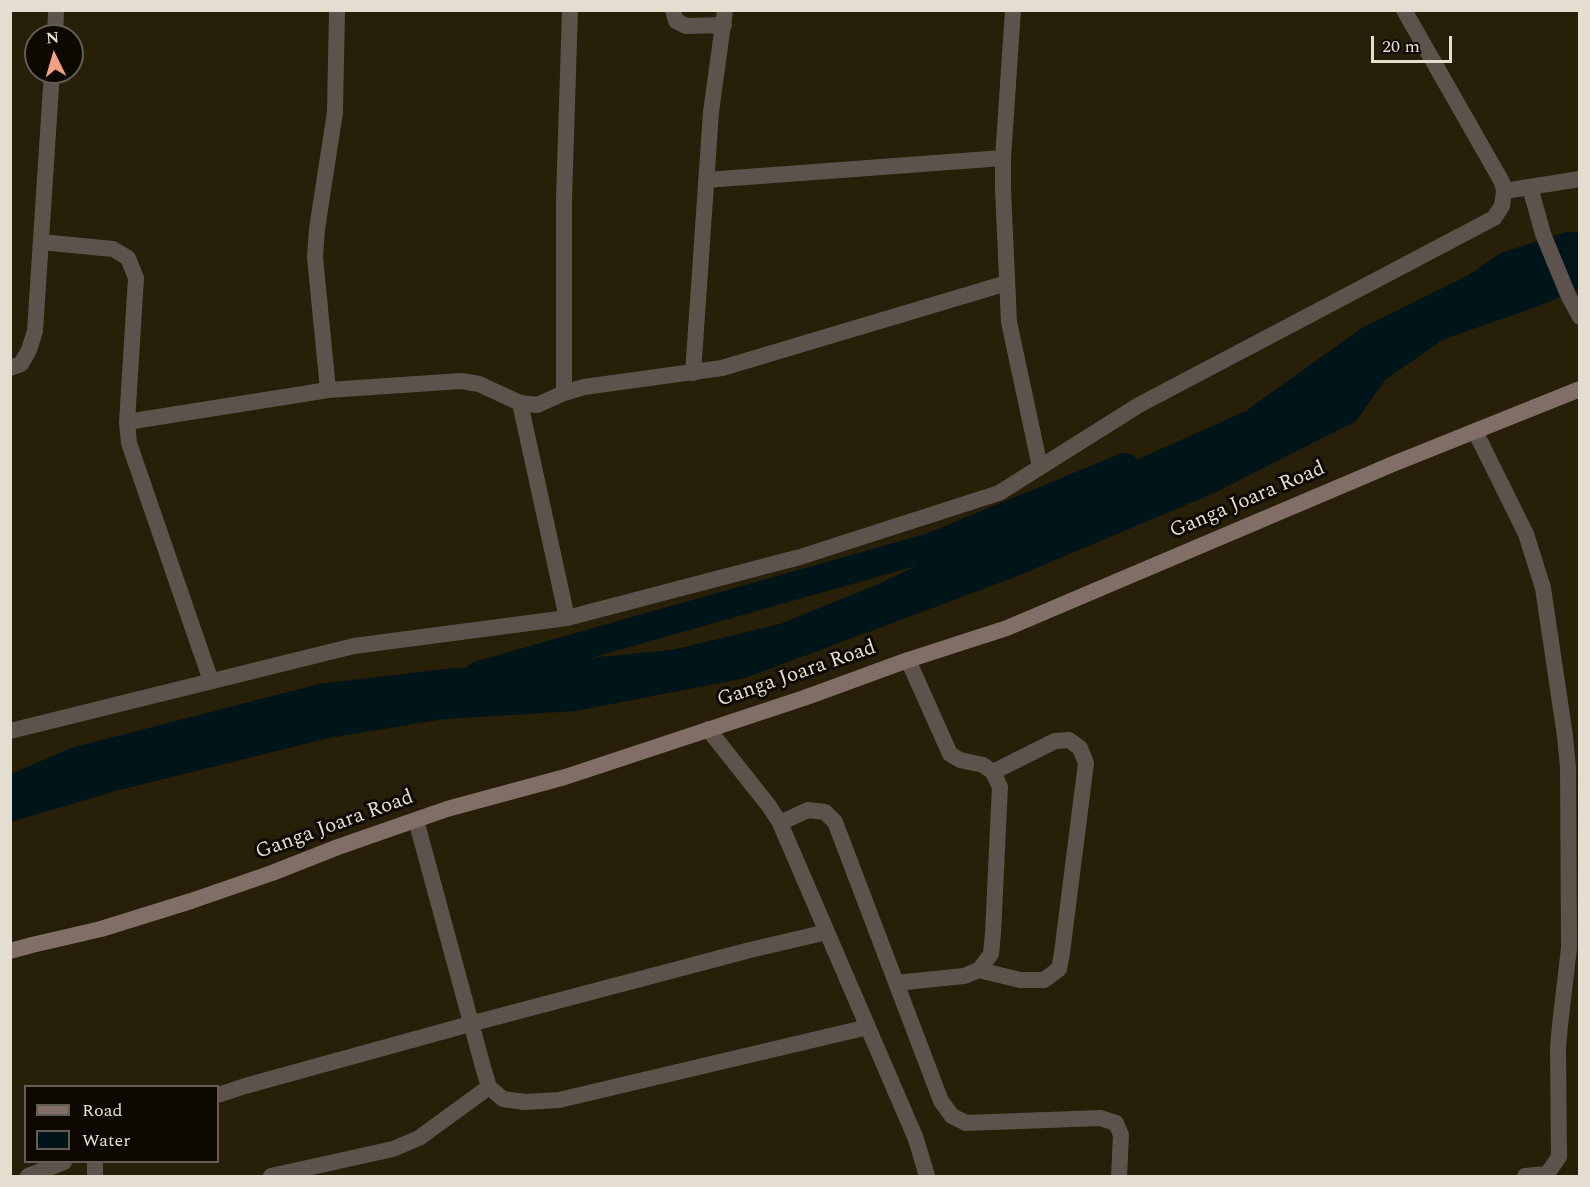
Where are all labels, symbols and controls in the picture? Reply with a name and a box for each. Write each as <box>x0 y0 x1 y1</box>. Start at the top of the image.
north arrow <box>24 24 84 84</box>
scale bar <box>1374 24 1455 62</box>
text: N <box>45 26 60 51</box>
text: 20 m <box>1382 33 1420 60</box>
street label: Ganga Joara Road <box>1167 457 1329 545</box>
street label: Ganga Joara Road <box>714 636 880 714</box>
street label: Ganga Joara Road <box>253 786 417 866</box>
legend <box>24 1085 219 1163</box>
text: Road <box>82 1097 123 1124</box>
text: Water <box>82 1127 130 1154</box>

